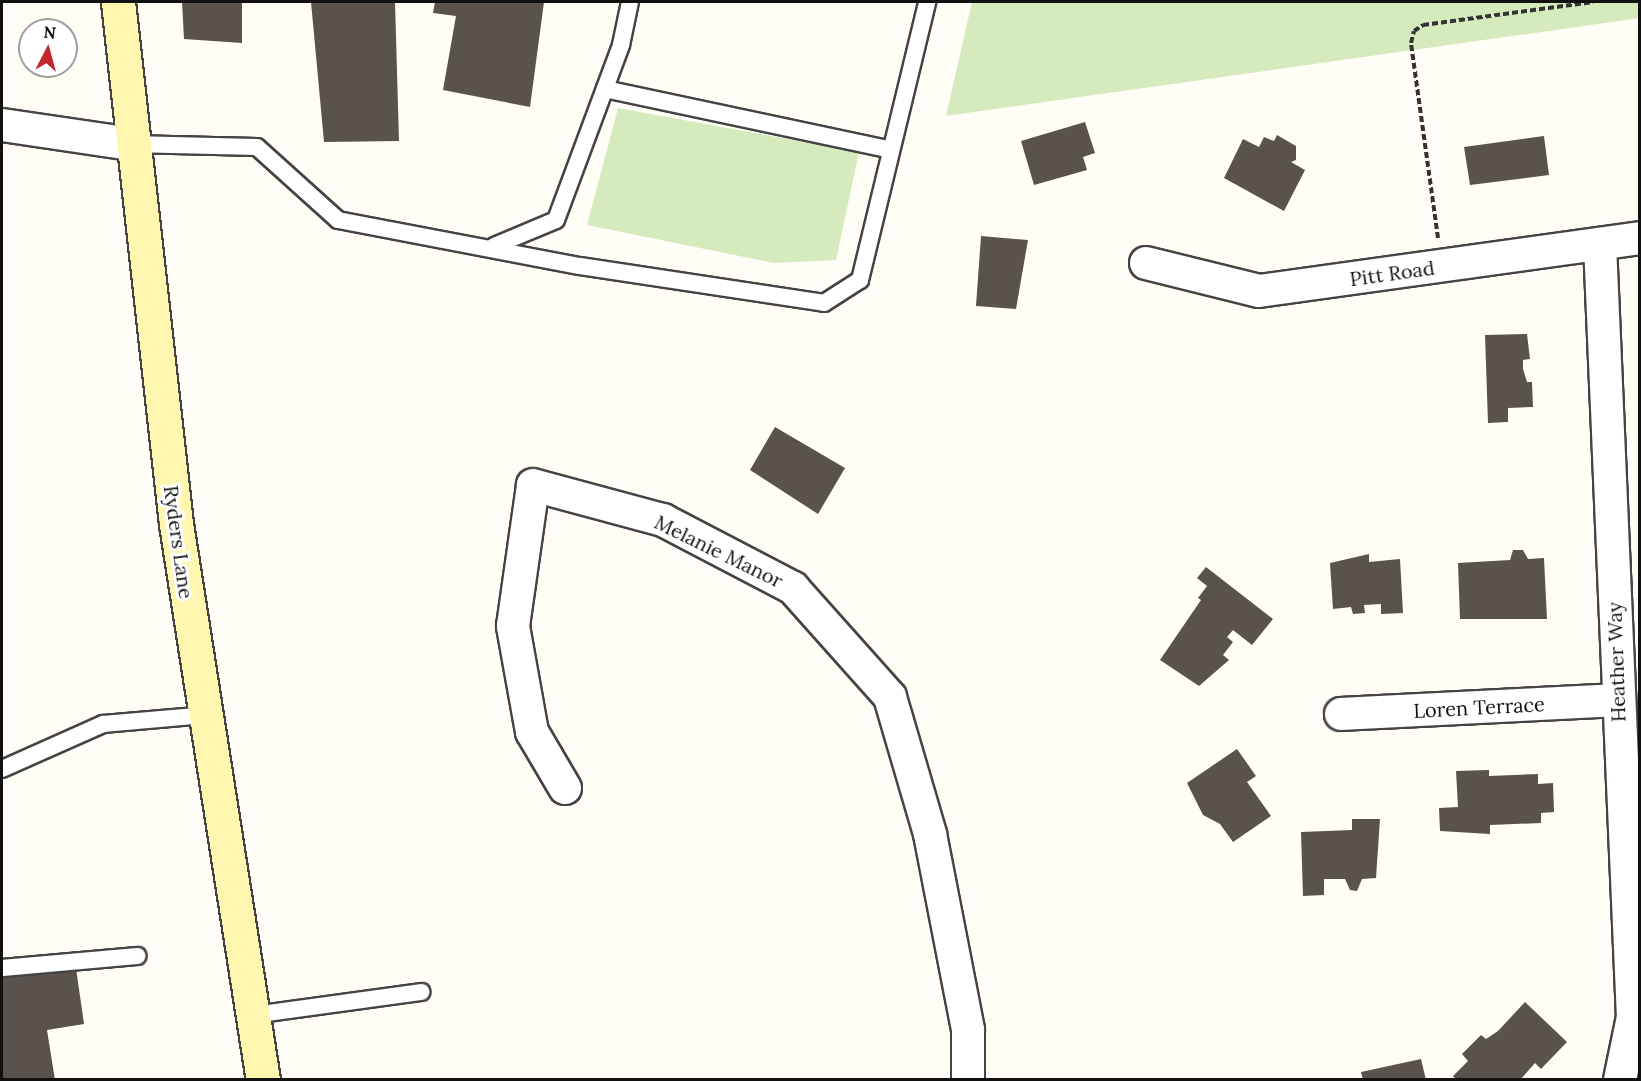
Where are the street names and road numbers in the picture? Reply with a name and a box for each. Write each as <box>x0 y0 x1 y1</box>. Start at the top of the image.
street label: Pitt Road <box>1348 255 1436 291</box>
street label: Ryders Lane <box>159 484 199 600</box>
street label: Melanie Manor <box>651 510 787 592</box>
street label: Heather Way <box>1602 601 1630 723</box>
street label: Loren Terrace <box>1413 692 1545 722</box>

